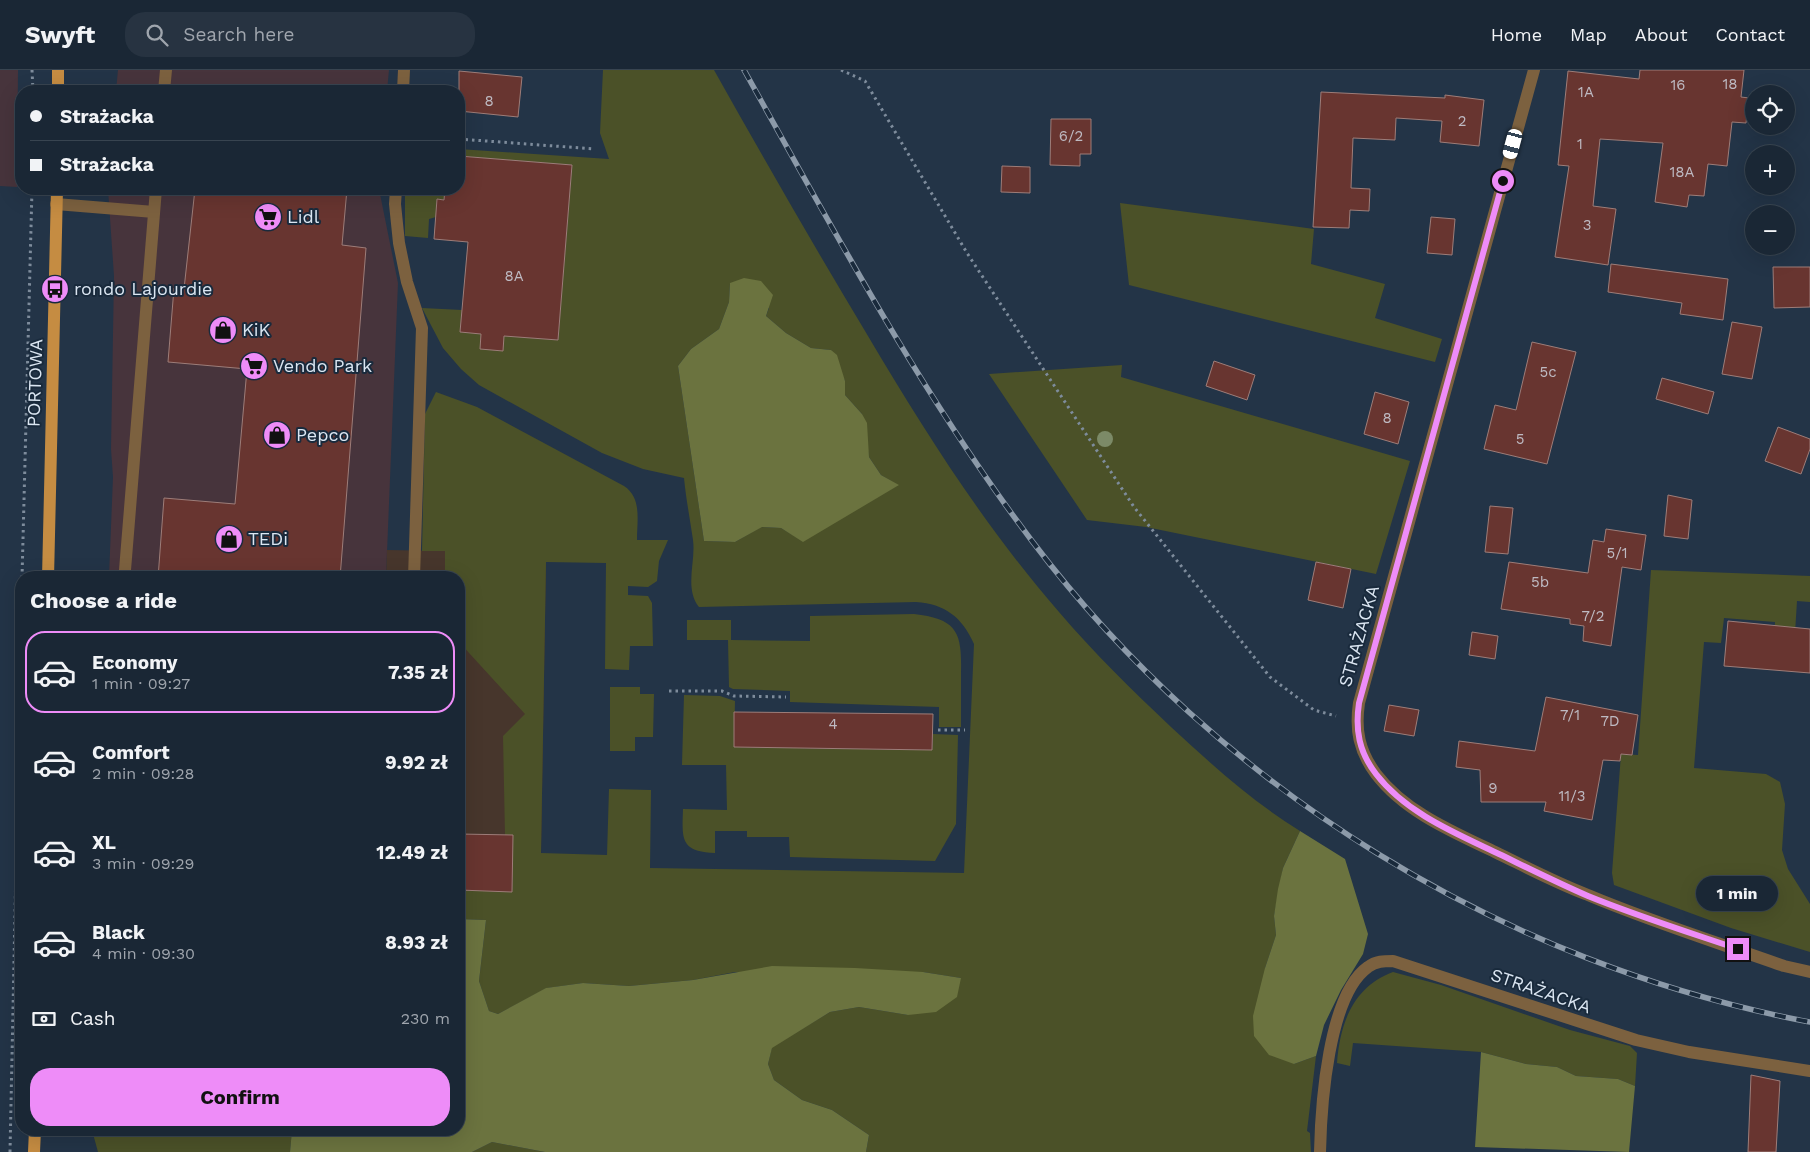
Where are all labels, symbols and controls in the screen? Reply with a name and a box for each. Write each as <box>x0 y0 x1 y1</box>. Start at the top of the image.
search box <box>125 12 475 57</box>
text: Swyft <box>25 21 95 49</box>
icon: search <box>143 21 171 49</box>
text: Search here <box>183 23 295 46</box>
text: Home <box>1491 24 1542 45</box>
text: Map <box>1570 24 1607 45</box>
text: About <box>1635 24 1687 45</box>
text: Contact <box>1715 24 1785 45</box>
house number: 18 <box>1722 75 1738 93</box>
house number: 16 <box>1671 76 1685 94</box>
house number: 1A <box>1578 83 1594 101</box>
map controls <box>1745 85 1795 255</box>
button: locate <box>1745 85 1795 135</box>
house number: 8 <box>484 92 494 110</box>
text: Strażacka <box>60 105 154 128</box>
house number: 2 <box>1458 112 1466 130</box>
house number: 6/2 <box>1059 127 1083 145</box>
car <box>1501 128 1524 160</box>
house number: 1 <box>1577 135 1583 153</box>
button: + <box>1745 145 1795 195</box>
text: Strażacka <box>60 153 154 176</box>
house number: 18A <box>1670 163 1695 181</box>
route start <box>1492 170 1514 192</box>
supermarket icon: Lidl <box>253 202 283 232</box>
button: − <box>1745 205 1795 255</box>
place label: Lidl <box>287 206 320 227</box>
house number: 3 <box>1583 216 1591 234</box>
house number: 8A <box>504 267 524 285</box>
bus stop icon: rondo Lajourdie <box>40 274 70 304</box>
place label: rondo Lajourdie <box>74 278 212 299</box>
shop icon: KiK <box>208 315 238 345</box>
place label: KiK <box>242 319 271 340</box>
street label: PORTOWA <box>22 338 47 427</box>
supermarket icon: Vendo Park <box>239 351 269 381</box>
place label: Vendo Park <box>273 355 372 376</box>
house number: 5c <box>1539 363 1557 381</box>
house number: 8 <box>1382 409 1392 427</box>
shop icon: Pepco <box>262 420 292 450</box>
place label: Pepco <box>296 424 349 445</box>
house number: 5 <box>1516 430 1524 448</box>
shop icon: TEDi <box>214 524 244 554</box>
place label: TEDi <box>248 528 288 549</box>
house number: 5/1 <box>1606 544 1628 562</box>
house number: 5b <box>1531 573 1549 591</box>
street label: STRAŻACKA <box>1334 583 1383 689</box>
text: Choose a ride <box>30 588 177 613</box>
house number: 7/2 <box>1582 607 1604 625</box>
icon: car <box>32 650 77 695</box>
text: Economy <box>92 651 177 674</box>
text: 7.35 zł <box>388 661 448 684</box>
text: 1 min · 09:27 <box>92 674 190 693</box>
house number: 7/1 <box>1560 706 1580 724</box>
house number: 7D <box>1600 712 1620 730</box>
house number: 4 <box>828 715 838 733</box>
icon: car <box>32 740 77 785</box>
text: Comfort <box>92 741 170 764</box>
text: 9.92 zł <box>385 751 448 774</box>
text: 2 min · 09:28 <box>92 764 194 783</box>
house number: 9 <box>1488 779 1498 797</box>
house number: 11/3 <box>1558 787 1586 805</box>
icon: car <box>32 830 77 875</box>
text: XL <box>92 831 116 854</box>
text: 12.49 zł <box>376 841 448 864</box>
text: 3 min · 09:29 <box>92 854 194 873</box>
callout: 1 min <box>1697 876 1779 912</box>
text: 1 min <box>1716 884 1758 903</box>
icon: car <box>32 920 77 965</box>
text: Black <box>92 921 145 944</box>
text: 8.93 zł <box>385 931 448 954</box>
route end <box>1727 938 1749 960</box>
text: 4 min · 09:30 <box>92 944 195 963</box>
street label: STRAŻACKA <box>1488 964 1594 1018</box>
icon: cash <box>30 1005 58 1033</box>
text: Cash <box>70 1007 116 1030</box>
text: 230 m <box>401 1009 450 1028</box>
button: Confirm <box>30 1068 450 1126</box>

